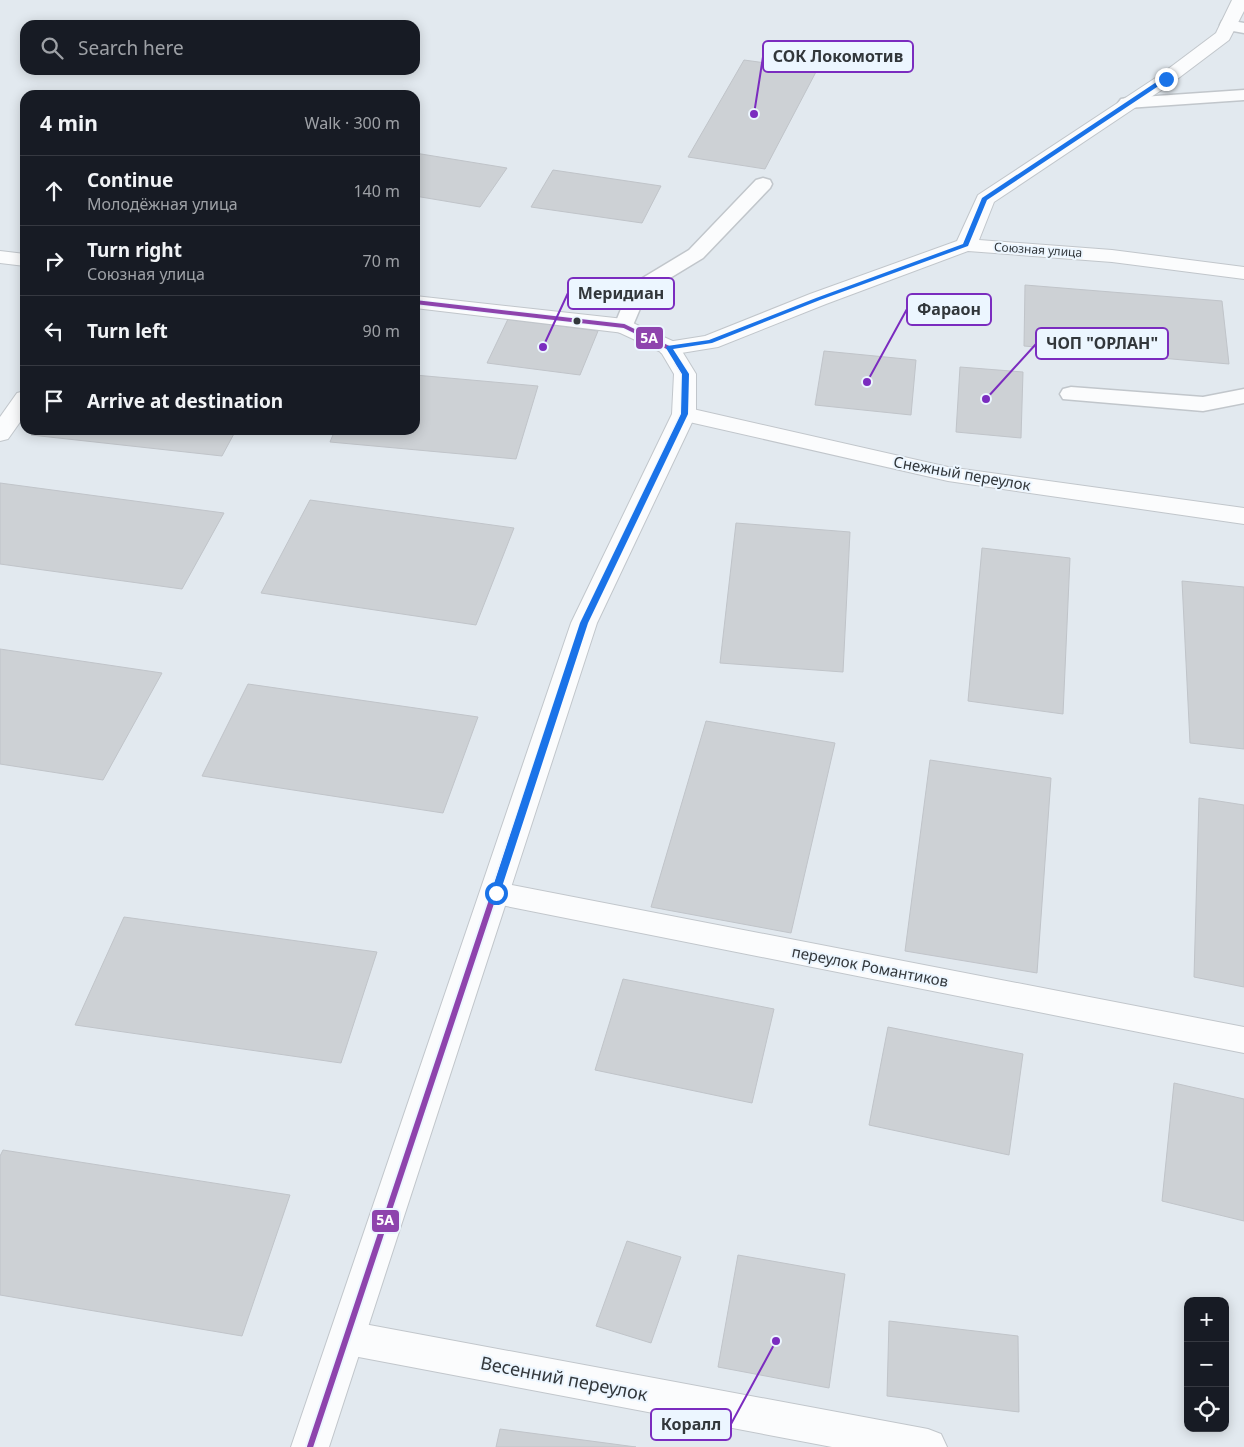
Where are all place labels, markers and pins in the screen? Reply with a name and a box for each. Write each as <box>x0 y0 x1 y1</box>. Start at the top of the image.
callout: СОК Локомотив <box>763 41 913 72</box>
callout: Меридиан <box>568 278 674 309</box>
callout: Фараон <box>907 294 991 325</box>
unlabelled marker <box>572 316 582 326</box>
callout: ЧОП "ОРЛАН" <box>1036 328 1168 359</box>
callout: Коралл <box>651 1409 731 1440</box>

